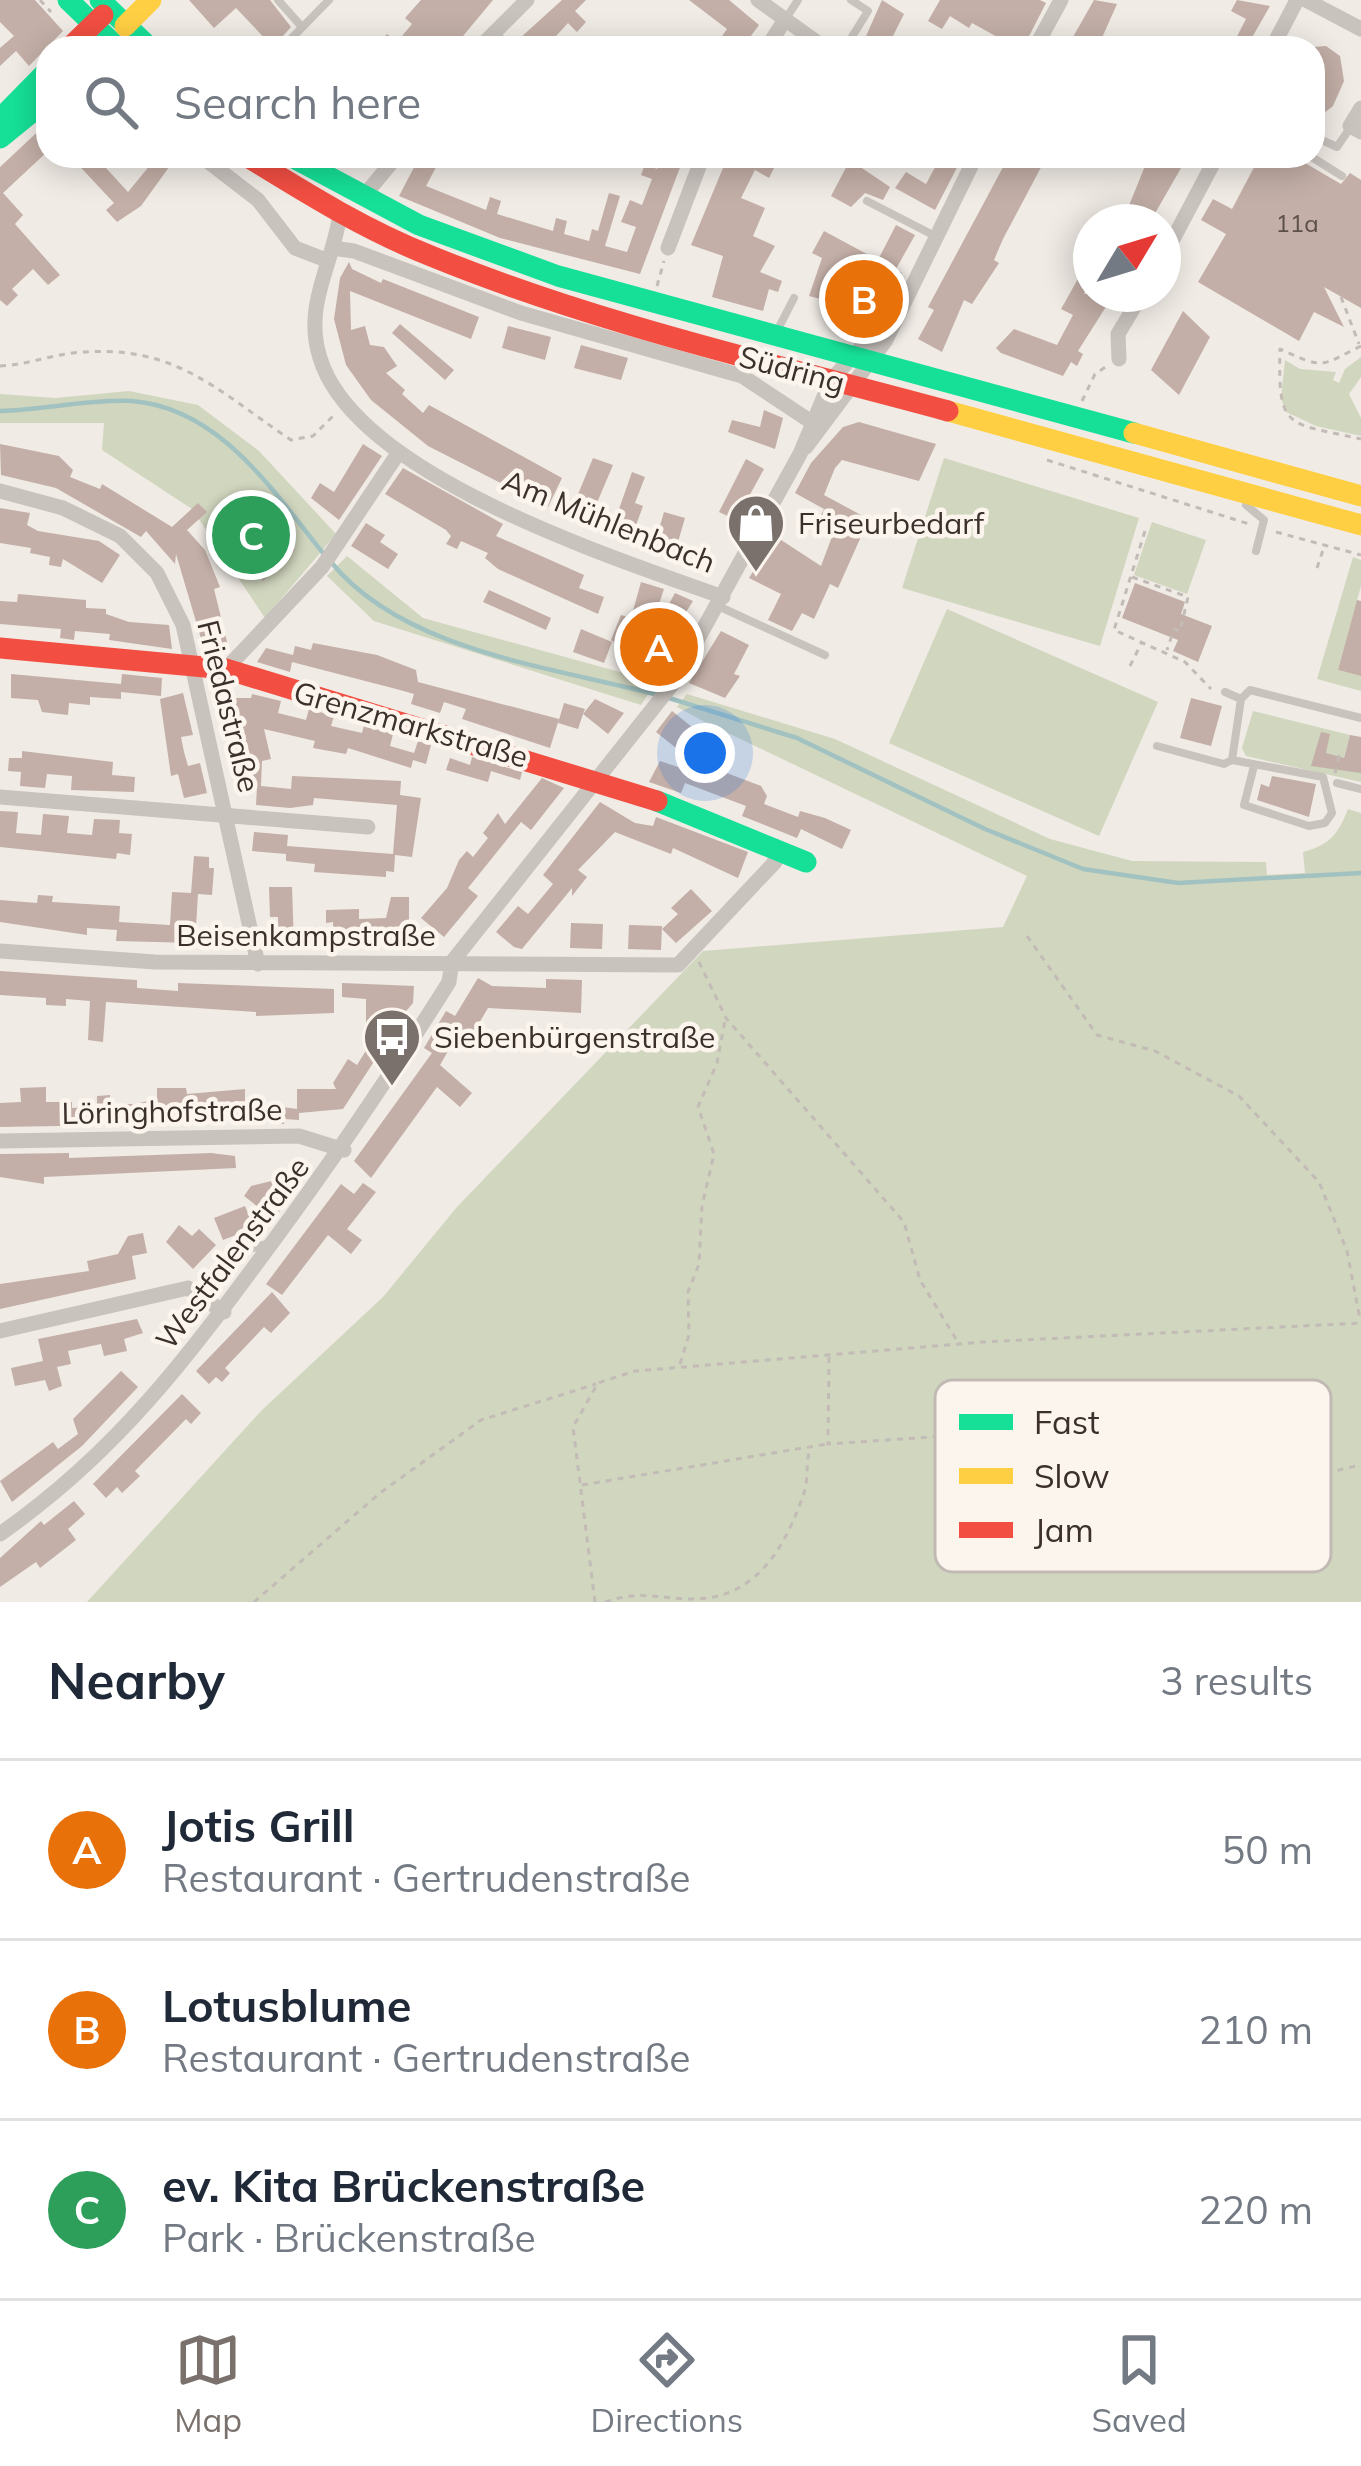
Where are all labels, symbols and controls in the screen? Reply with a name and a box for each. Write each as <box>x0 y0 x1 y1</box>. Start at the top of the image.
search box <box>36 36 1325 168</box>
icon: search <box>78 69 144 135</box>
text: Search here <box>174 74 421 130</box>
north arrow <box>1073 204 1181 312</box>
house number: 11a <box>1275 208 1319 238</box>
pin: B <box>825 254 903 344</box>
street label: Südring <box>735 337 849 401</box>
street label: Am Mühlenbach <box>497 461 721 581</box>
pin: C <box>212 490 290 580</box>
shop icon: Friseurbedarf <box>725 492 787 574</box>
place label: Friseurbedarf <box>798 504 985 542</box>
pin: A <box>620 602 698 692</box>
street label: Friedastraße <box>189 616 269 796</box>
street label: Grenzmarkstraße <box>290 672 532 776</box>
your location <box>675 723 735 783</box>
street label: Beisenkampstraße <box>176 916 436 954</box>
bus stop icon: Siebenbürgenstraße <box>361 1006 423 1088</box>
place label: Siebenbürgenstraße <box>434 1018 715 1056</box>
street label: Löringhofstraße <box>61 1090 283 1132</box>
street label: Westfalenstraße <box>147 1149 317 1357</box>
legend <box>935 1380 1331 1572</box>
text: Fast <box>1034 1401 1099 1442</box>
text: Slow <box>1034 1455 1110 1496</box>
text: Jam <box>1034 1509 1094 1550</box>
text: Nearby <box>48 1648 225 1712</box>
text: 3 results <box>1160 1656 1313 1705</box>
text: Jotis Grill <box>162 1797 355 1853</box>
text: A <box>72 1825 102 1874</box>
text: 50 m <box>1222 1825 1313 1874</box>
text: Restaurant · Gertrudenstraße <box>162 1853 691 1902</box>
text: Lotusblume <box>162 1977 411 2033</box>
text: B <box>74 2005 100 2054</box>
text: 210 m <box>1198 2005 1313 2054</box>
text: Restaurant · Gertrudenstraße <box>162 2033 691 2082</box>
text: ev. Kita Brückenstraße <box>162 2157 645 2213</box>
text: C <box>74 2185 100 2234</box>
text: 220 m <box>1198 2185 1313 2234</box>
text: Park · Brückenstraße <box>162 2213 536 2262</box>
tab: Map <box>174 2327 242 2440</box>
tab: Directions <box>591 2327 743 2440</box>
tab: Saved <box>1092 2327 1187 2440</box>

